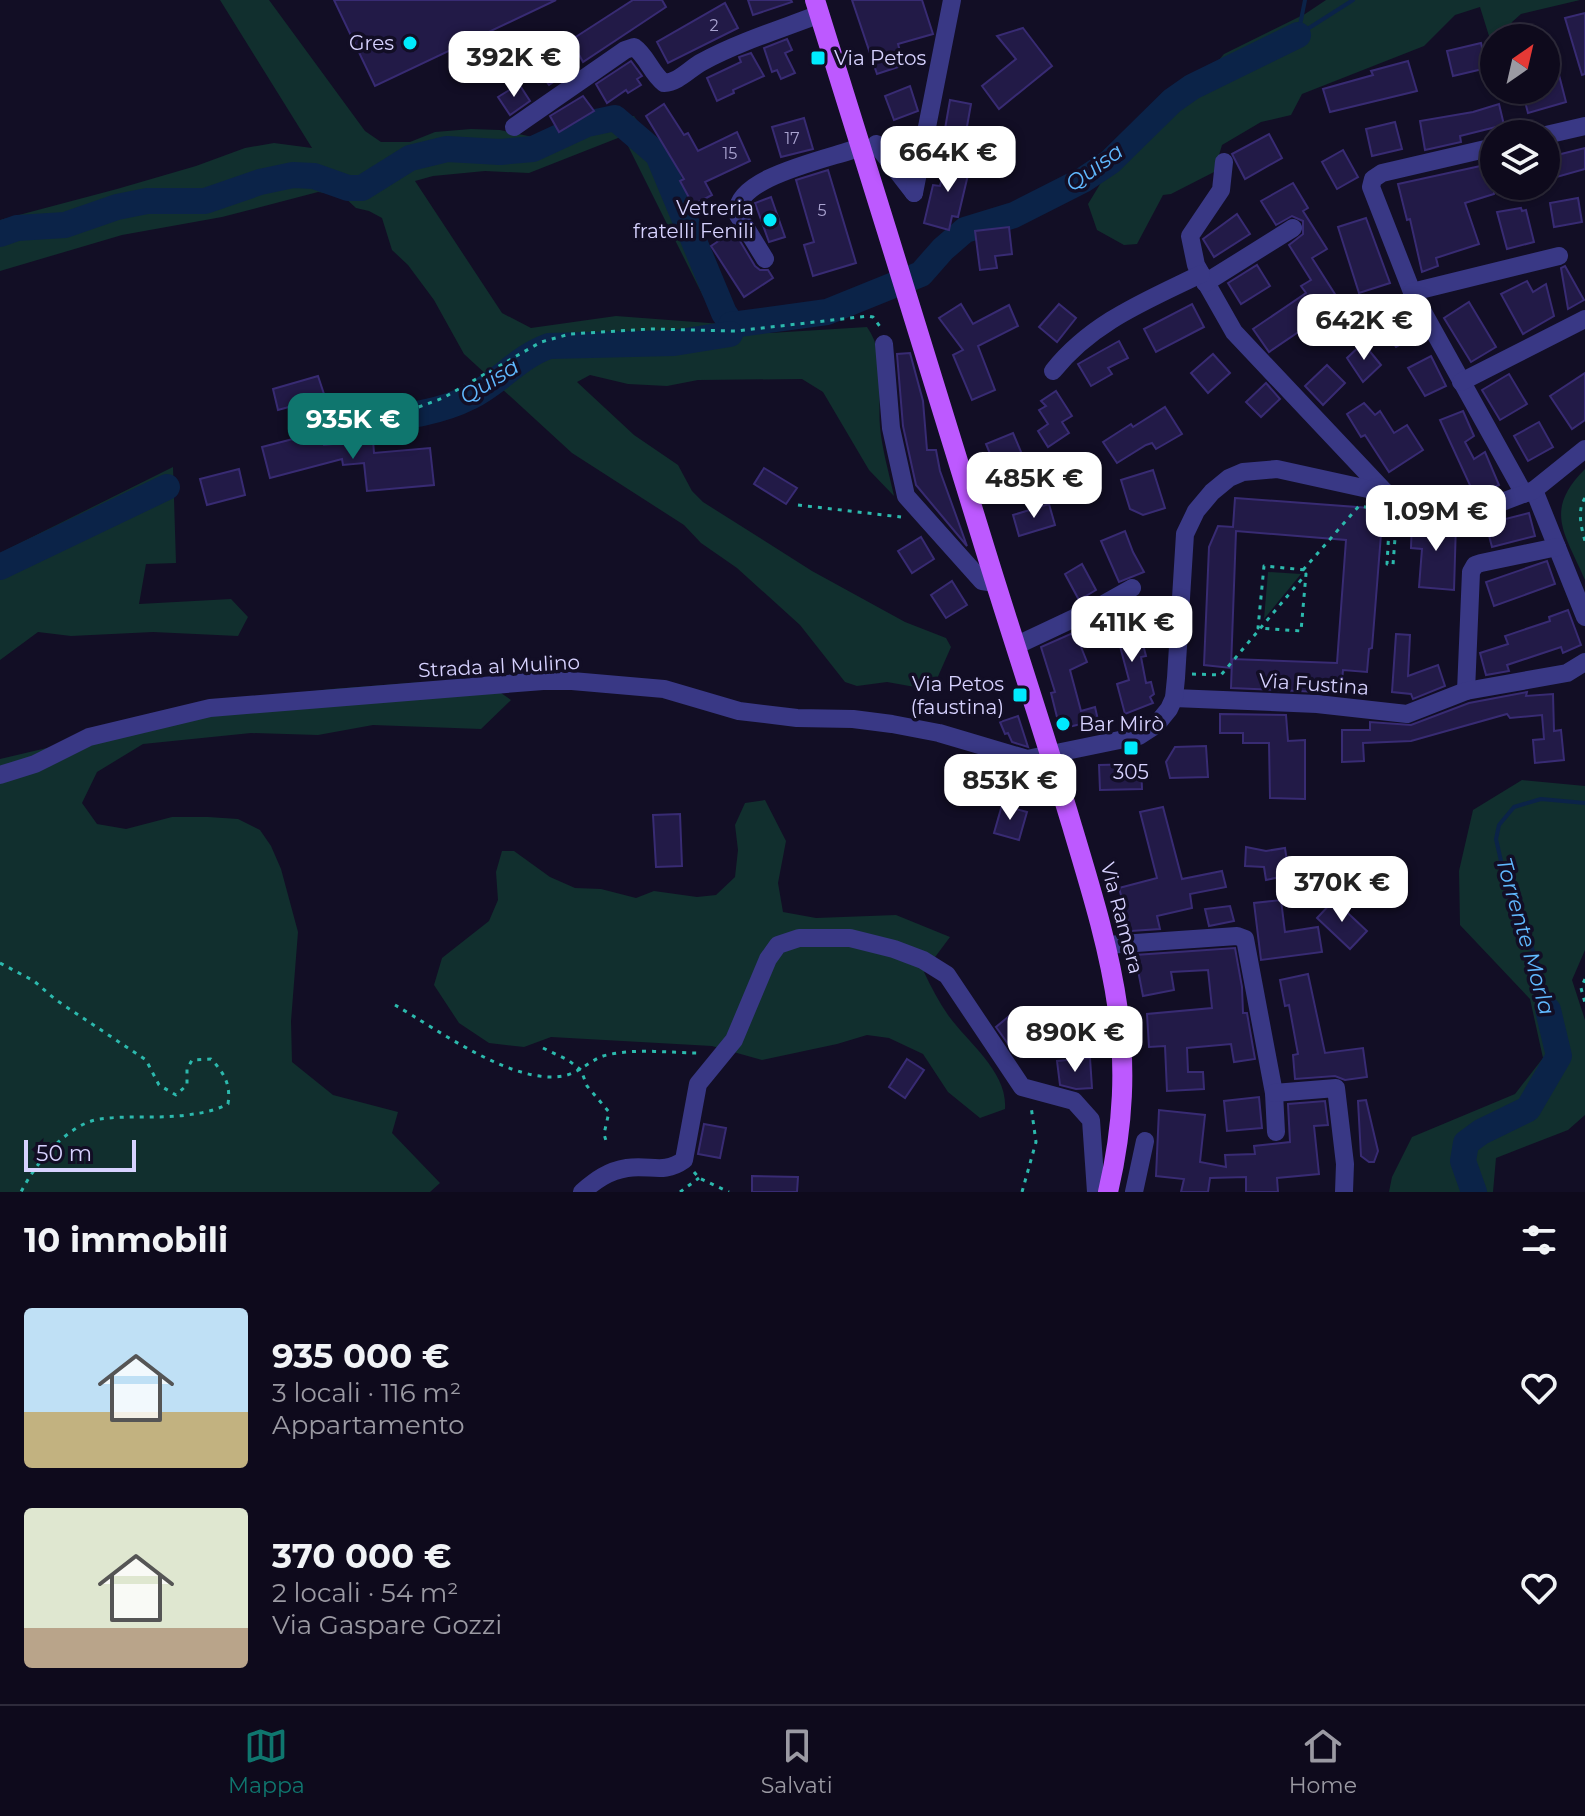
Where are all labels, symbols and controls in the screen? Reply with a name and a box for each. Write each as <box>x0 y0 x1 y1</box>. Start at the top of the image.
house number: 2 <box>709 16 719 35</box>
north arrow <box>1480 24 1560 104</box>
map controls <box>1480 24 1560 200</box>
place label: Gres <box>349 31 394 55</box>
pin: 392K € <box>449 31 579 99</box>
marker: Gres <box>401 34 419 52</box>
text: 392K € <box>467 41 561 73</box>
place label: Via Petos <box>834 46 926 70</box>
marker: Via Petos <box>809 49 827 67</box>
button: layers <box>1480 120 1560 200</box>
pin: 664K € <box>883 126 1013 194</box>
house number: 17 <box>784 129 800 148</box>
text: 664K € <box>899 136 997 168</box>
water label: Quisa <box>1060 137 1128 197</box>
house number: 15 <box>723 144 737 163</box>
place label: Vetreria fratelli Fenili <box>633 196 754 243</box>
house number: 5 <box>817 201 827 220</box>
marker: Vetreria fratelli Fenili <box>761 211 779 229</box>
pin: 642K € <box>1299 294 1429 362</box>
text: 642K € <box>1315 304 1413 336</box>
water label: Quisa <box>455 353 524 410</box>
pin: 935K € <box>288 393 418 461</box>
text: 935K € <box>306 403 400 435</box>
pin: 485K € <box>969 452 1099 520</box>
text: 485K € <box>985 462 1083 494</box>
pin: 1.09M € <box>1362 485 1510 553</box>
text: 1.09M € <box>1384 495 1488 527</box>
pin: 411K € <box>1067 596 1197 664</box>
text: 411K € <box>1089 606 1175 638</box>
street label: Strada al Mulino <box>418 650 580 682</box>
street label: Via Fustina <box>1258 668 1370 700</box>
place label: Via Petos (faustina) <box>910 672 1004 719</box>
marker: Via Petos (faustina) <box>1011 686 1029 704</box>
place label: Bar Mirò <box>1079 712 1164 736</box>
marker: Bar Mirò <box>1054 715 1072 733</box>
marker: 305 <box>1122 739 1140 757</box>
pin: 853K € <box>945 754 1075 822</box>
place label: 305 <box>1113 760 1149 784</box>
text: 853K € <box>962 764 1058 796</box>
water label: Torrente Morla <box>1490 854 1561 1018</box>
pin: 370K € <box>1277 856 1407 924</box>
street label: Via Ramera <box>1096 860 1148 976</box>
text: 370K € <box>1294 866 1390 898</box>
pin: 890K € <box>1010 1006 1140 1074</box>
text: 890K € <box>1025 1016 1125 1048</box>
scale bar <box>24 1136 136 1172</box>
text: 50 m <box>36 1140 92 1167</box>
icon: filters <box>1517 1218 1561 1262</box>
text: 10 immobili <box>24 1219 228 1261</box>
text: 935 000 € <box>272 1335 449 1377</box>
icon: home <box>88 1340 184 1436</box>
icon: heart <box>1517 1366 1561 1410</box>
text: 3 locali · 116 m² <box>272 1377 461 1409</box>
text: Appartamento <box>272 1409 465 1441</box>
text: 370 000 € <box>272 1535 451 1577</box>
icon: home <box>88 1540 184 1636</box>
icon: heart <box>1517 1566 1561 1610</box>
text: 2 locali · 54 m² <box>272 1577 459 1609</box>
text: Via Gaspare Gozzi <box>272 1609 502 1641</box>
tab: Mappa <box>228 1724 305 1799</box>
tab: Salvati <box>761 1724 833 1799</box>
tab: Home <box>1289 1724 1357 1799</box>

